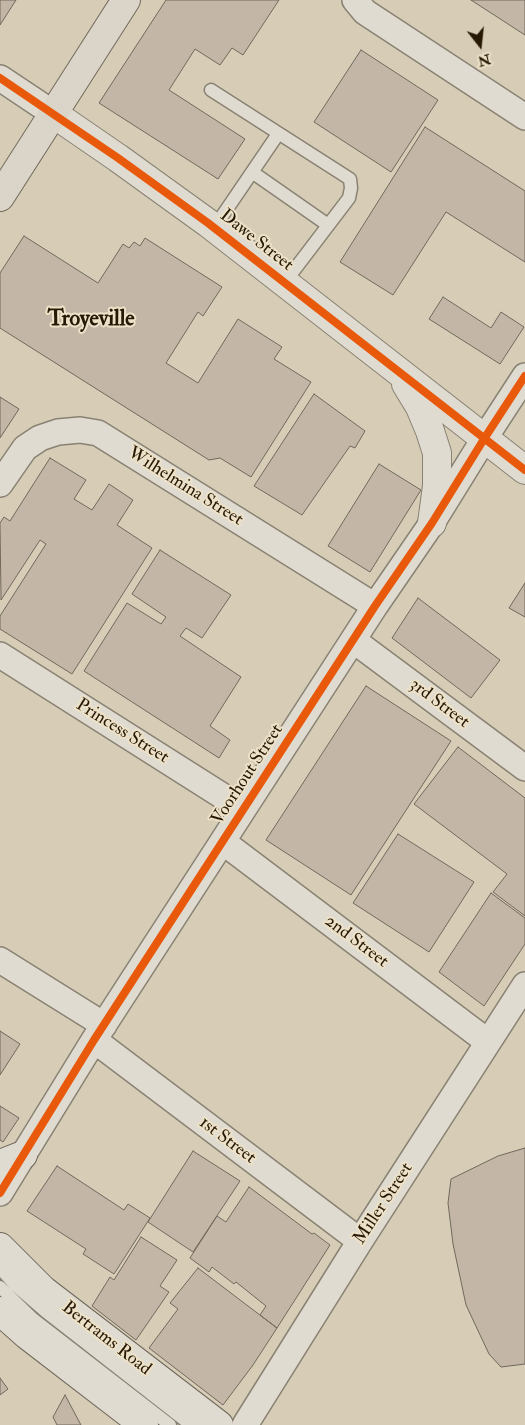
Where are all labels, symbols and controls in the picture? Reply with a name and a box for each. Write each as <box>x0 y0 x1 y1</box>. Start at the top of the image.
north arrow <box>455 20 505 70</box>
text: N <box>476 50 493 70</box>
street label: Dawe Street <box>215 206 297 276</box>
district label: Troyeville <box>47 307 135 333</box>
street label: Wilhelmina Street <box>123 443 247 531</box>
street label: 3rd Street <box>405 674 473 734</box>
street label: Princess Street <box>72 695 172 769</box>
street label: Voorhout Street <box>207 721 289 829</box>
street label: 2nd Street <box>320 911 392 973</box>
street label: 1st Street <box>194 1113 260 1169</box>
street label: Miller Street <box>350 1159 418 1249</box>
street label: Bertrams Road <box>57 1297 155 1381</box>

